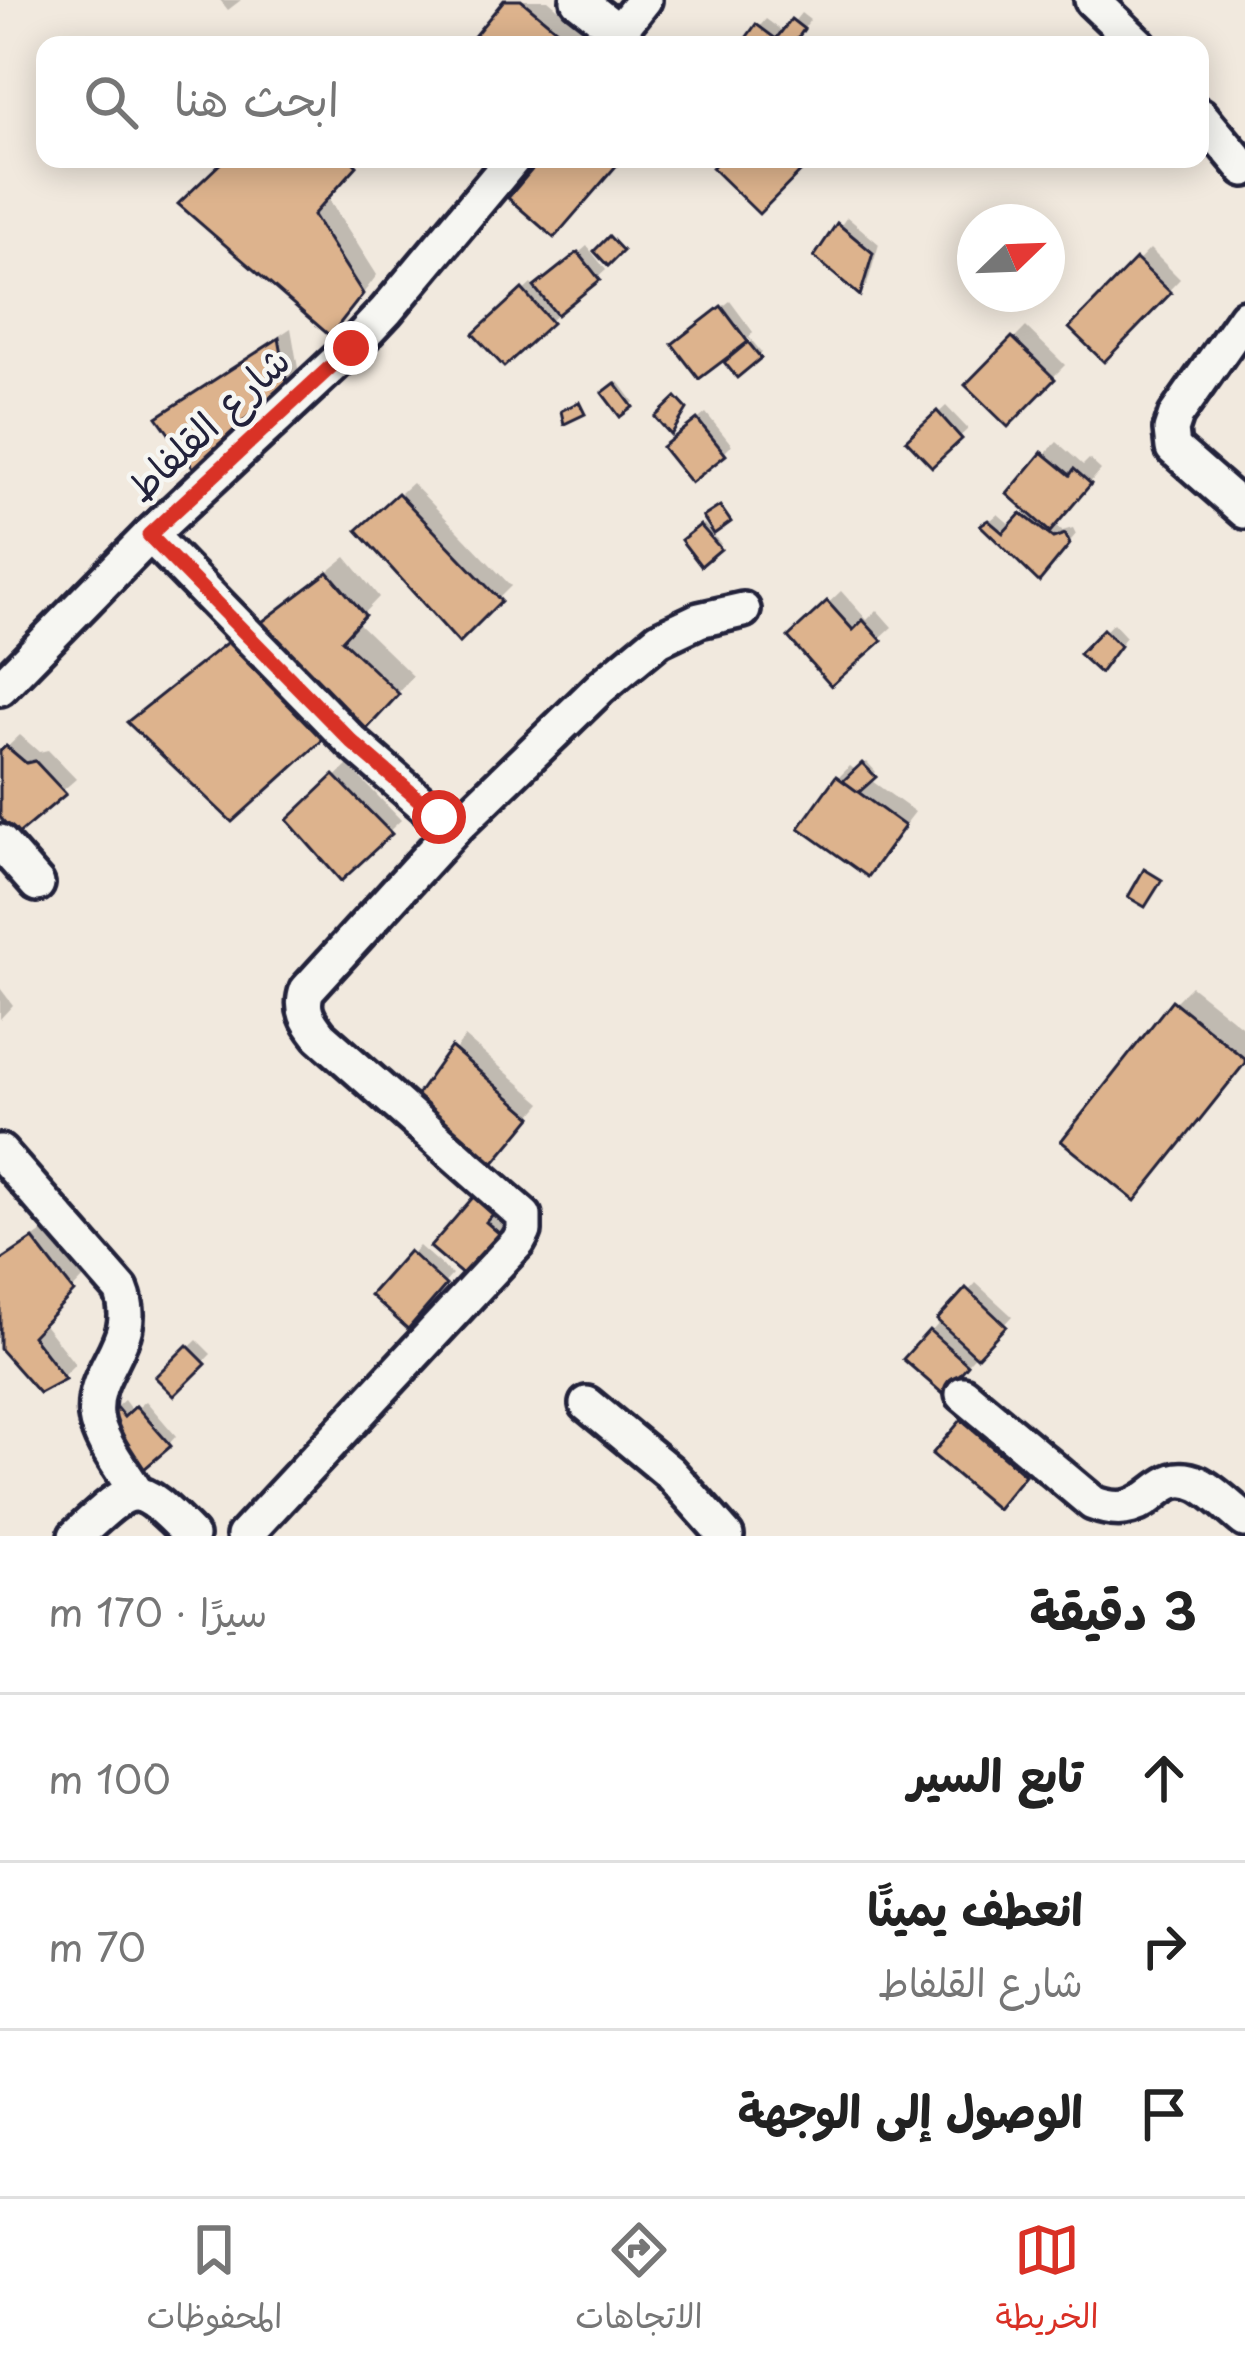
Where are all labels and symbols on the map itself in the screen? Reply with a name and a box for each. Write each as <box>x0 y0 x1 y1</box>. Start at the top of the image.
north arrow <box>957 204 1065 312</box>
route end <box>324 321 378 375</box>
street label: شارع القلفاط <box>111 331 302 515</box>
route start <box>412 790 466 844</box>

